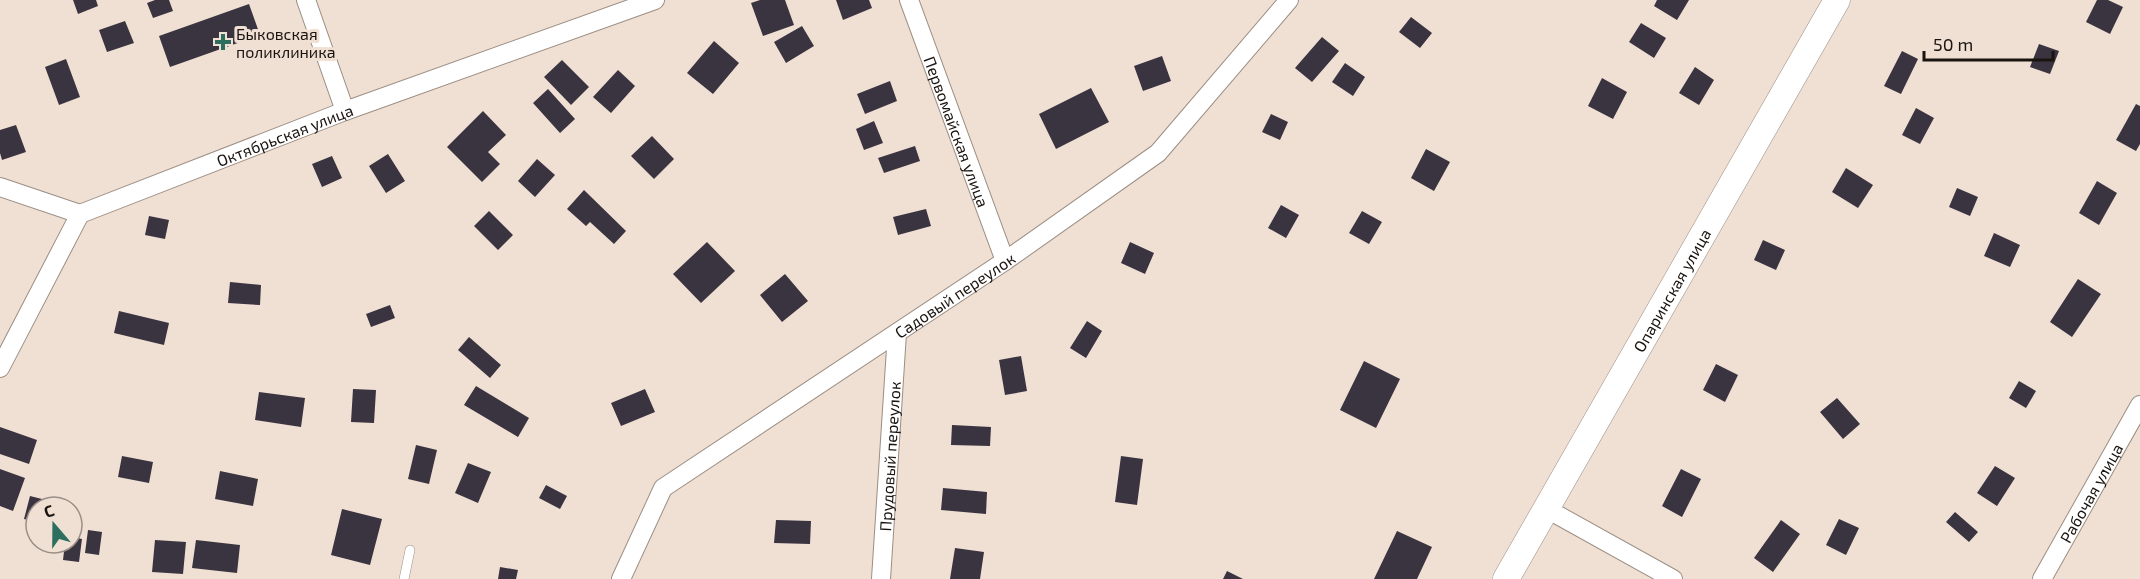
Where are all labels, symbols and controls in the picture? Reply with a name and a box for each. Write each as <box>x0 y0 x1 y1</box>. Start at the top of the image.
place label: Быковская поликлиника <box>236 24 336 61</box>
scale bar <box>1924 24 2053 62</box>
marker: Быковская поликлиника <box>214 33 232 51</box>
text: 50 m <box>1933 33 1973 55</box>
street label: Первомайская улица <box>921 53 994 209</box>
street label: Октябрьская улица <box>214 99 355 170</box>
street label: Опаринская улица <box>1629 225 1714 355</box>
street label: Садовый переулок <box>891 248 1019 341</box>
street label: Прудовый переулок <box>875 380 903 532</box>
street label: Рабочая улица <box>2055 440 2126 546</box>
north arrow <box>24 495 84 555</box>
text: С <box>41 500 56 521</box>

